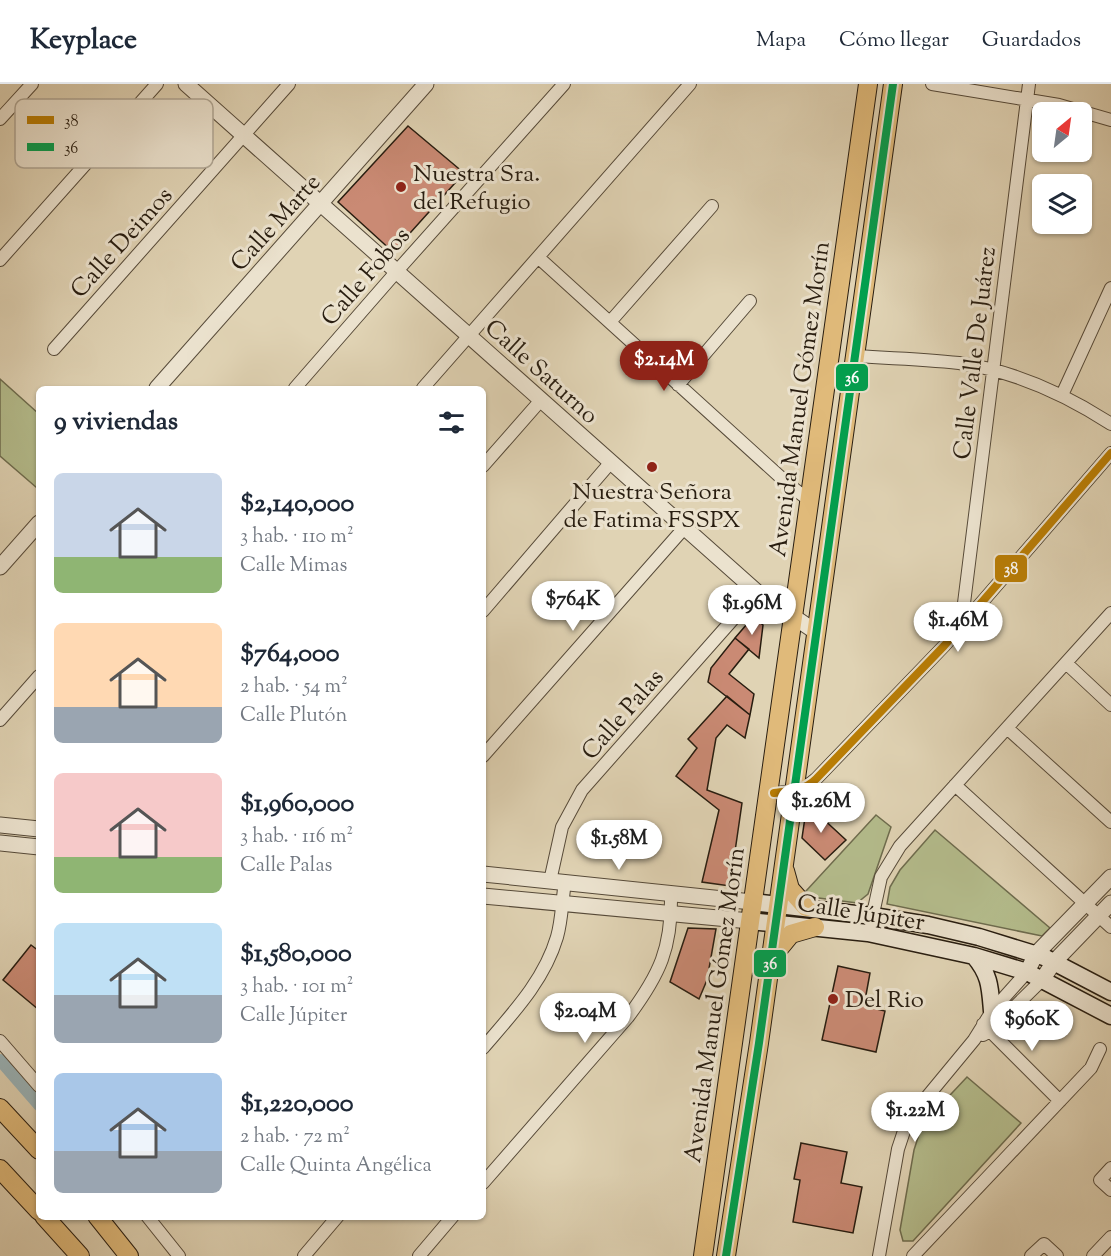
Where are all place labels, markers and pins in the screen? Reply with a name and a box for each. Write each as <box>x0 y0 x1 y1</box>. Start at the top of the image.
place label: Nuestra Sra. del Refugio <box>413 158 540 220</box>
marker: Nuestra Sra. del Refugio <box>394 180 408 194</box>
pin: $2.14M <box>615 341 713 392</box>
marker: Nuestra Señora de Fatima FSSPX <box>645 460 659 474</box>
place label: Nuestra Señora de Fatima FSSPX <box>563 476 741 538</box>
pin: $764K <box>531 581 615 632</box>
pin: $1.96M <box>703 585 801 636</box>
pin: $1.46M <box>909 602 1007 653</box>
pin: $1.26M <box>772 783 870 834</box>
pin: $1.58M <box>570 820 668 871</box>
place label: Del Rio <box>845 984 924 1018</box>
marker: Del Rio <box>826 992 840 1006</box>
pin: $2.04M <box>536 993 634 1044</box>
pin: $960K <box>990 1001 1074 1052</box>
pin: $1.22M <box>866 1092 964 1143</box>

